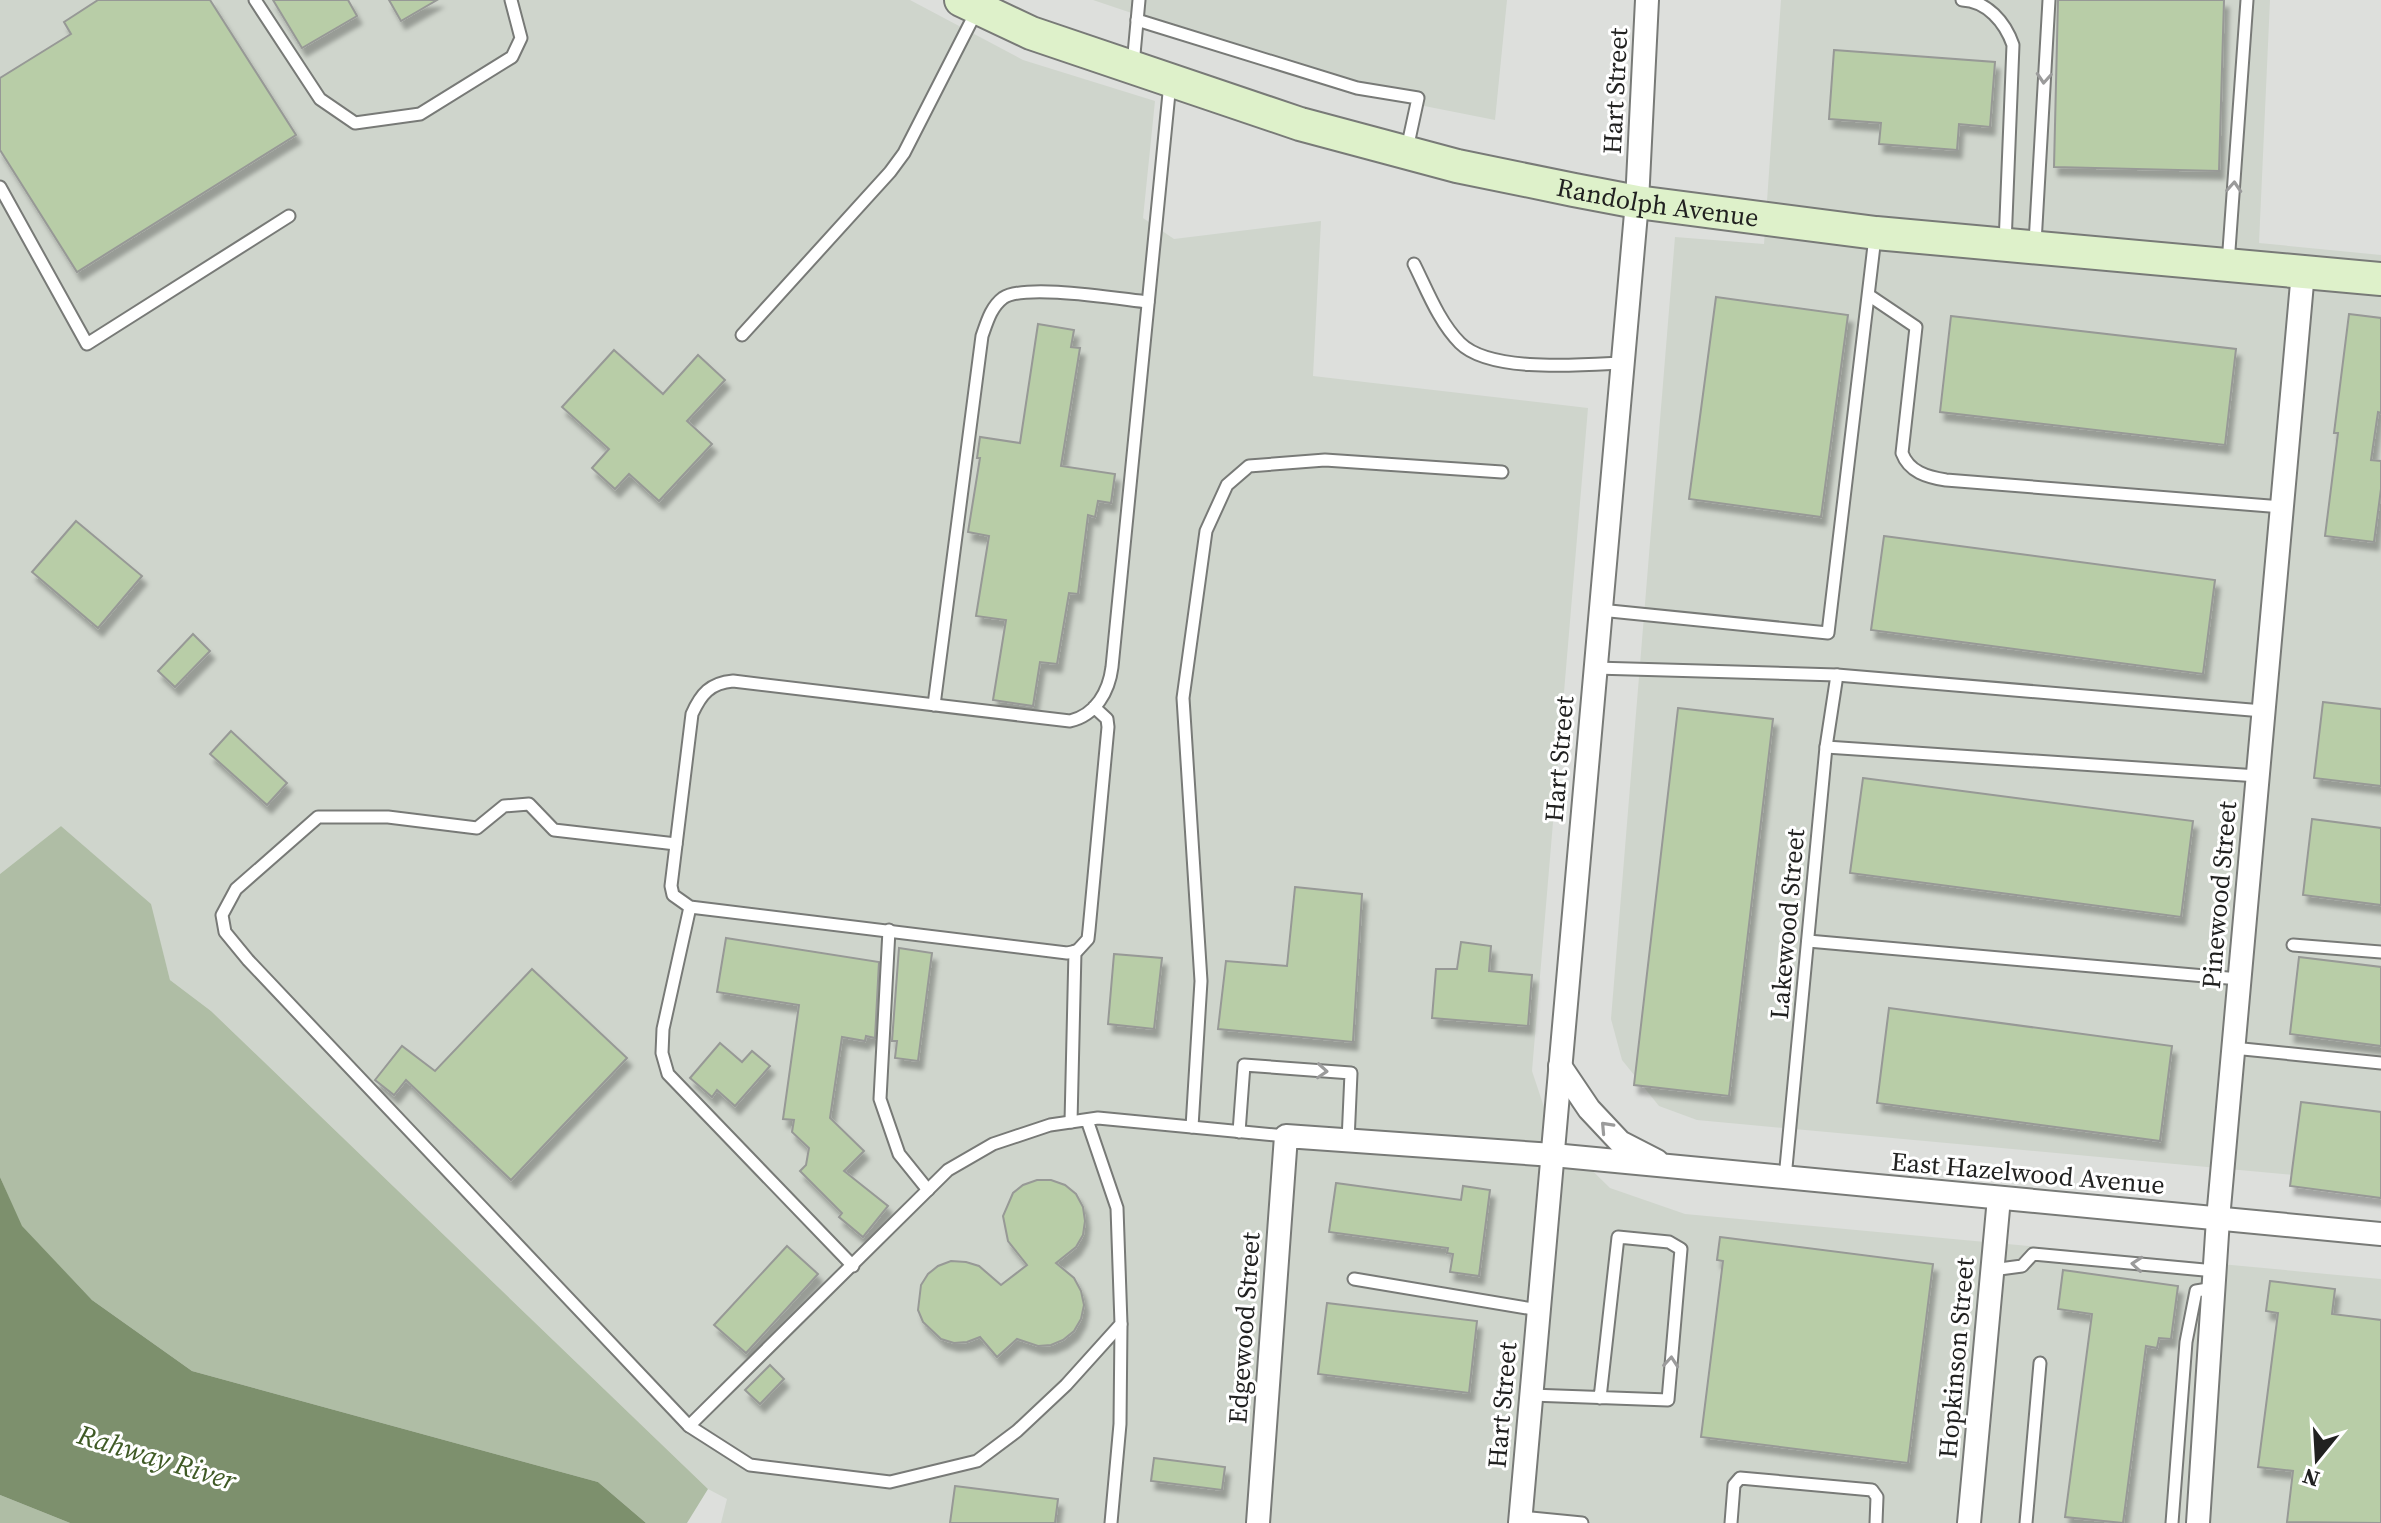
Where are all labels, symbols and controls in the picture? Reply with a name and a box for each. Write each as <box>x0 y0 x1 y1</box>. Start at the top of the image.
street label: Hart Street <box>1594 26 1636 155</box>
one-way arrow <box>2035 72 2052 85</box>
street label: Randolph Avenue <box>1553 169 1761 236</box>
one-way arrow <box>2225 180 2242 193</box>
street label: Hart Street <box>1536 694 1582 823</box>
street label: Pinewood Street <box>2193 799 2245 990</box>
street label: Lakewood Street <box>1761 827 1813 1021</box>
one-way arrow <box>1316 1062 1329 1079</box>
one-way arrow <box>1600 1122 1615 1136</box>
street label: East Hazelwood Avenue <box>1890 1143 2166 1203</box>
street label: Edgewood Street <box>1219 1230 1269 1425</box>
one-way arrow <box>2130 1255 2143 1272</box>
street label: Hopkinson Street <box>1929 1256 1983 1460</box>
street label: Hart Street <box>1479 1340 1525 1469</box>
one-way arrow <box>1662 1355 1679 1368</box>
water label: Rahway River <box>72 1415 242 1499</box>
north arrow <box>2277 1419 2357 1499</box>
text: N <box>2299 1461 2323 1495</box>

